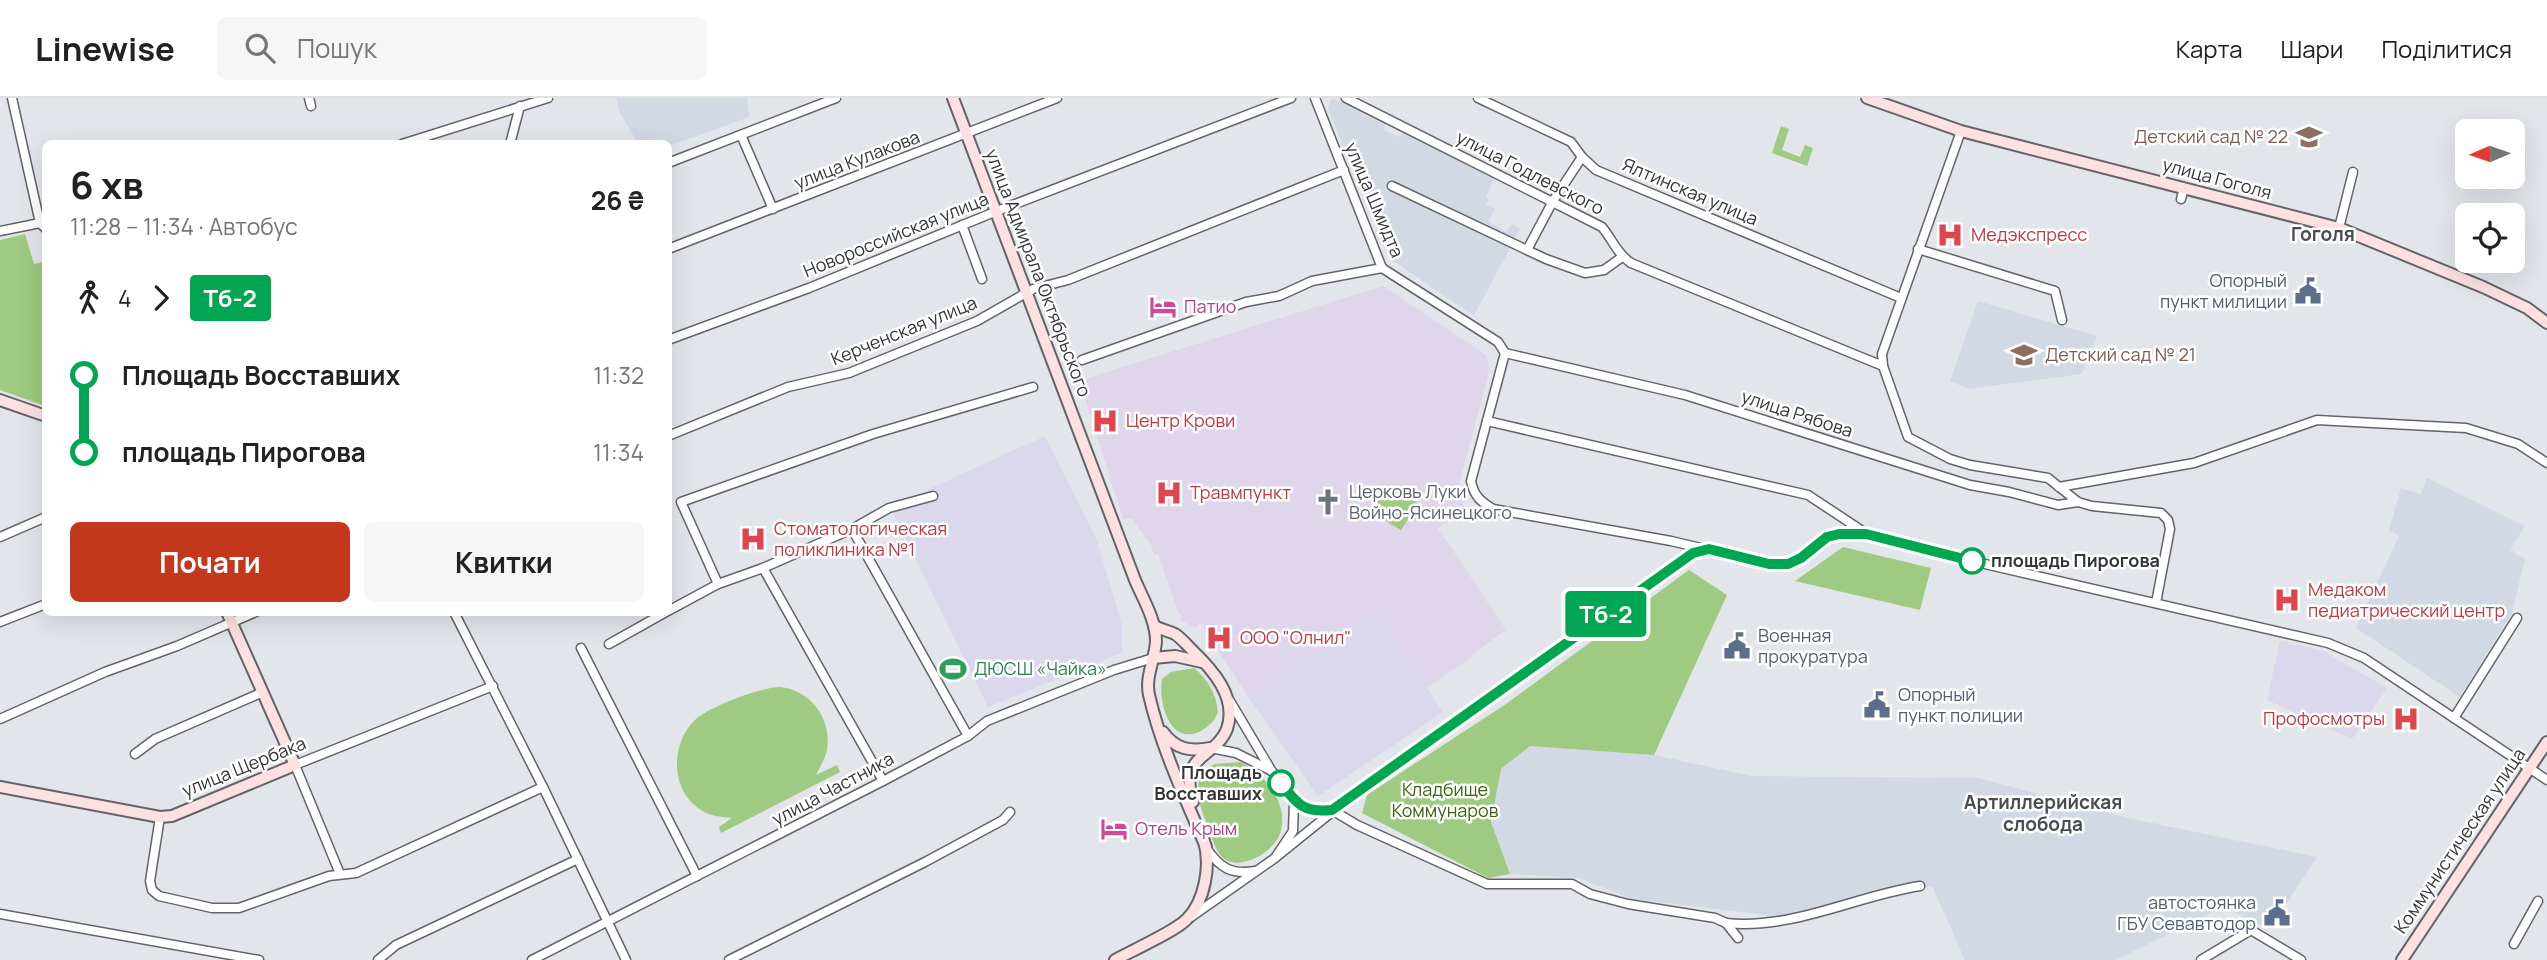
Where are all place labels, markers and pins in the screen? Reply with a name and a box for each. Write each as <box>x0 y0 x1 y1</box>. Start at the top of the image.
school or university icon: Детский сад № 22 <box>2294 122 2324 152</box>
place label: Детский сад № 22 <box>2134 124 2288 148</box>
hospital icon: Медэкспресс <box>1935 220 1965 250</box>
place label: Медэкспресс <box>1971 222 2087 246</box>
place label: Опорный пункт милиции <box>2160 268 2287 313</box>
public building icon: Опорный пункт милиции <box>2293 276 2323 306</box>
hotel icon: Патио <box>1148 292 1178 322</box>
place label: Патио <box>1184 294 1236 318</box>
school or university icon: Детский сад № 21 <box>2009 340 2039 370</box>
place label: Детский сад № 21 <box>2045 342 2196 366</box>
hospital icon: Центр Крови <box>1090 406 1120 436</box>
place label: Центр Крови <box>1126 408 1235 432</box>
hospital icon: Травмпункт <box>1154 478 1184 508</box>
place label: Церковь Луки Войно-Ясинецкого <box>1349 479 1512 524</box>
place label: Травмпункт <box>1190 480 1291 504</box>
church icon: Церковь Луки Войно-Ясинецкого <box>1313 487 1343 517</box>
place label: Стоматологическая поликлиника №1 <box>774 516 947 561</box>
hospital icon: Стоматологическая поликлиника №1 <box>738 524 768 554</box>
marker: площадь Пирогова <box>1959 548 1985 574</box>
place label: площадь Пирогова <box>1991 548 2160 572</box>
place label: Медаком педиатрический центр <box>2308 577 2505 622</box>
hospital icon: Медаком педиатрический центр <box>2272 585 2302 615</box>
hospital icon: ООО "Олнил" <box>1204 623 1234 653</box>
place label: Военная прокуратура <box>1758 623 1868 668</box>
place label: ООО "Олнил" <box>1240 625 1351 649</box>
public building icon: Военная прокуратура <box>1722 631 1752 661</box>
sports icon: ДЮСШ «Чайка» <box>938 654 968 684</box>
place label: ДЮСШ «Чайка» <box>974 656 1107 680</box>
place label: Опорный пункт полиции <box>1898 682 2023 727</box>
public building icon: Опорный пункт полиции <box>1862 690 1892 720</box>
hospital icon: Профосмотры <box>2391 704 2421 734</box>
place label: Профосмотры <box>2263 706 2385 730</box>
place label: Площадь Восставших <box>1154 760 1262 805</box>
marker: Площадь Восставших <box>1268 770 1294 796</box>
hotel icon: Отель Крым <box>1099 814 1129 844</box>
place label: Отель Крым <box>1135 816 1237 840</box>
place label: автостоянка ГБУ Севавтодор <box>2117 890 2256 935</box>
public building icon: автостоянка ГБУ Севавтодор <box>2262 898 2292 928</box>

